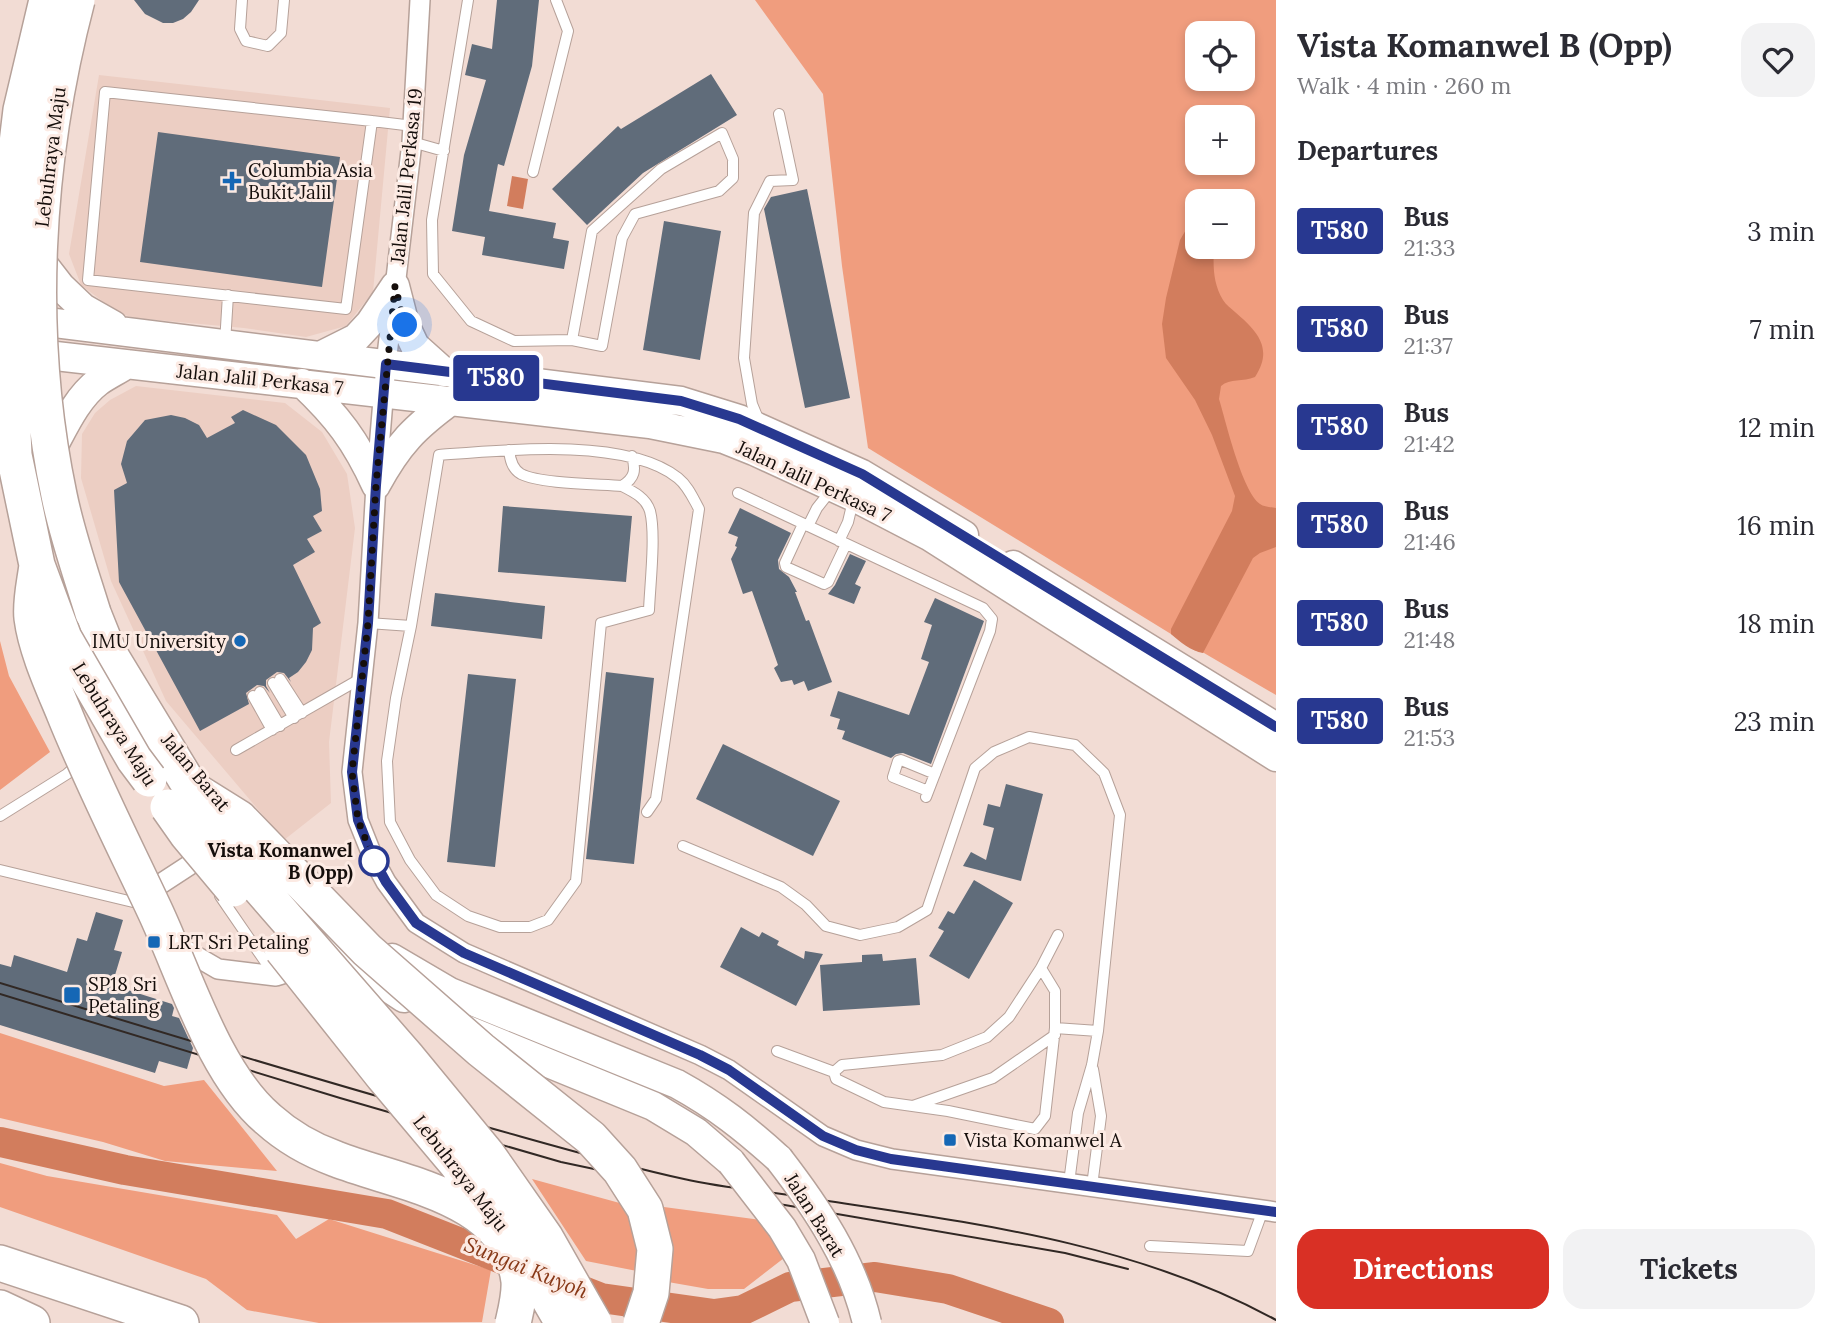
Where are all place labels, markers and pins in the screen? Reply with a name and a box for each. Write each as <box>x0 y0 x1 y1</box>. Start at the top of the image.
place label: Columbia Asia Bukit Jalil <box>248 158 373 204</box>
marker: Columbia Asia Bukit Jalil <box>222 171 242 191</box>
place label: IMU University <box>92 629 226 653</box>
marker: IMU University <box>232 633 248 649</box>
place label: Vista Komanwel B (Opp) <box>207 838 353 885</box>
marker: Vista Komanwel B (Opp) <box>359 846 389 876</box>
place label: LRT Sri Petaling <box>168 930 309 954</box>
marker: LRT Sri Petaling <box>146 934 162 950</box>
place label: SP18 Sri Petaling <box>88 972 160 1018</box>
marker: SP18 Sri Petaling <box>62 985 82 1005</box>
place label: Vista Komanwel A <box>963 1128 1123 1152</box>
marker: Vista Komanwel A <box>942 1132 958 1148</box>

